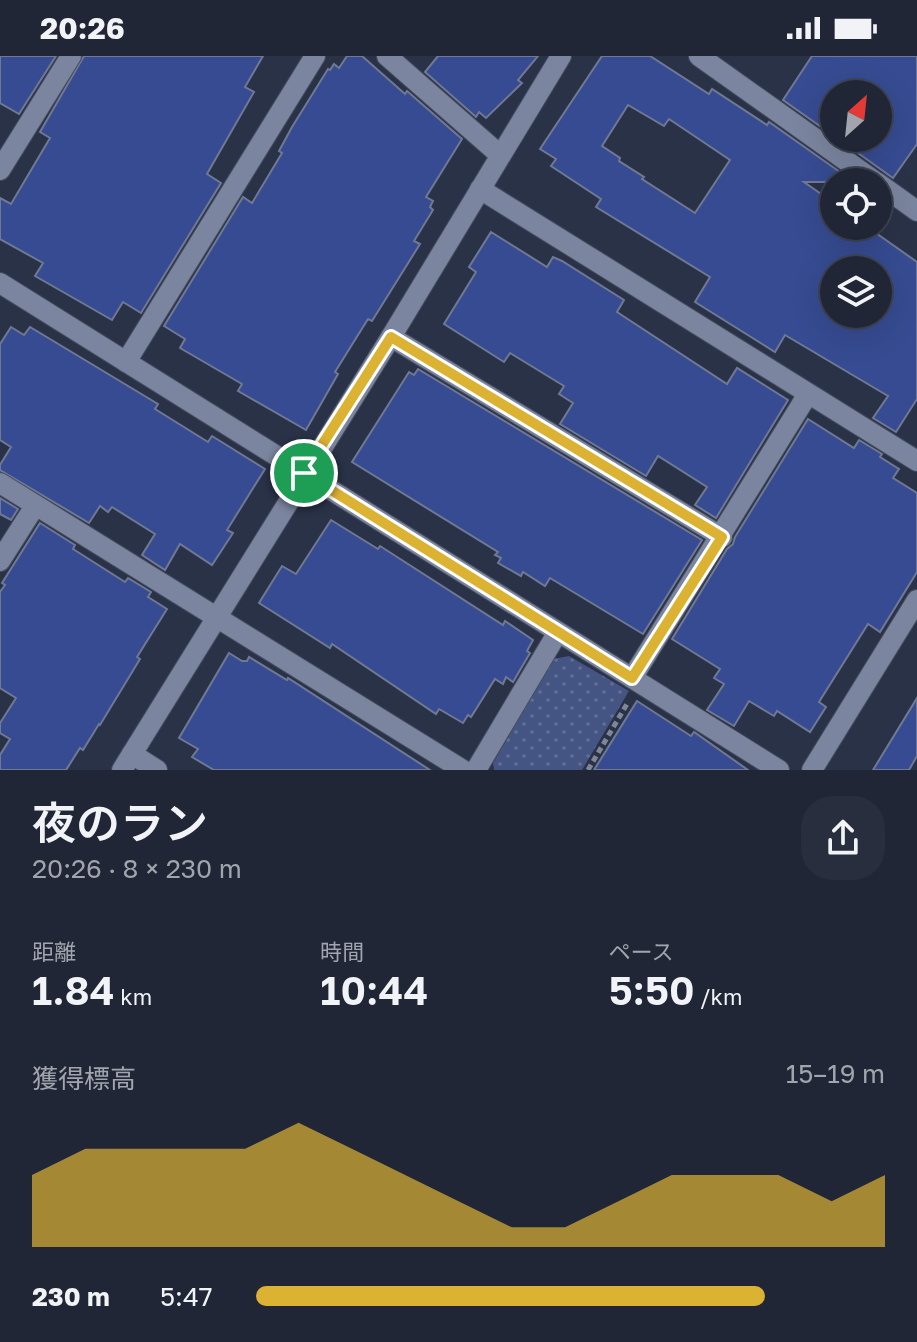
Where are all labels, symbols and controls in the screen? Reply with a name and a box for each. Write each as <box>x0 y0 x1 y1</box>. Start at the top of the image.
text: 20:26 <box>40 10 125 46</box>
north arrow <box>820 80 892 152</box>
map controls <box>820 80 892 328</box>
button: locate <box>820 168 892 240</box>
button: layers <box>820 256 892 328</box>
pin <box>270 439 338 507</box>
icon: arrive <box>282 451 326 495</box>
text: 夜のラン <box>32 796 208 849</box>
button: share <box>801 796 885 880</box>
text: 20:26 · 8 × 230 m <box>32 853 242 884</box>
text: 距離 <box>32 938 76 965</box>
text: 時間 <box>320 938 364 965</box>
text: ペース <box>609 938 674 965</box>
text: 1.84 <box>32 966 115 1014</box>
text: 10:44 <box>320 966 429 1014</box>
text: 5:50 <box>609 966 695 1014</box>
text: km <box>115 983 152 1010</box>
text: /km <box>695 983 743 1010</box>
text: 15–19 m <box>786 1058 885 1089</box>
text: 獲得標高 <box>32 1063 136 1094</box>
text: 230 m <box>32 1281 110 1312</box>
text: 5:47 <box>160 1281 213 1312</box>

